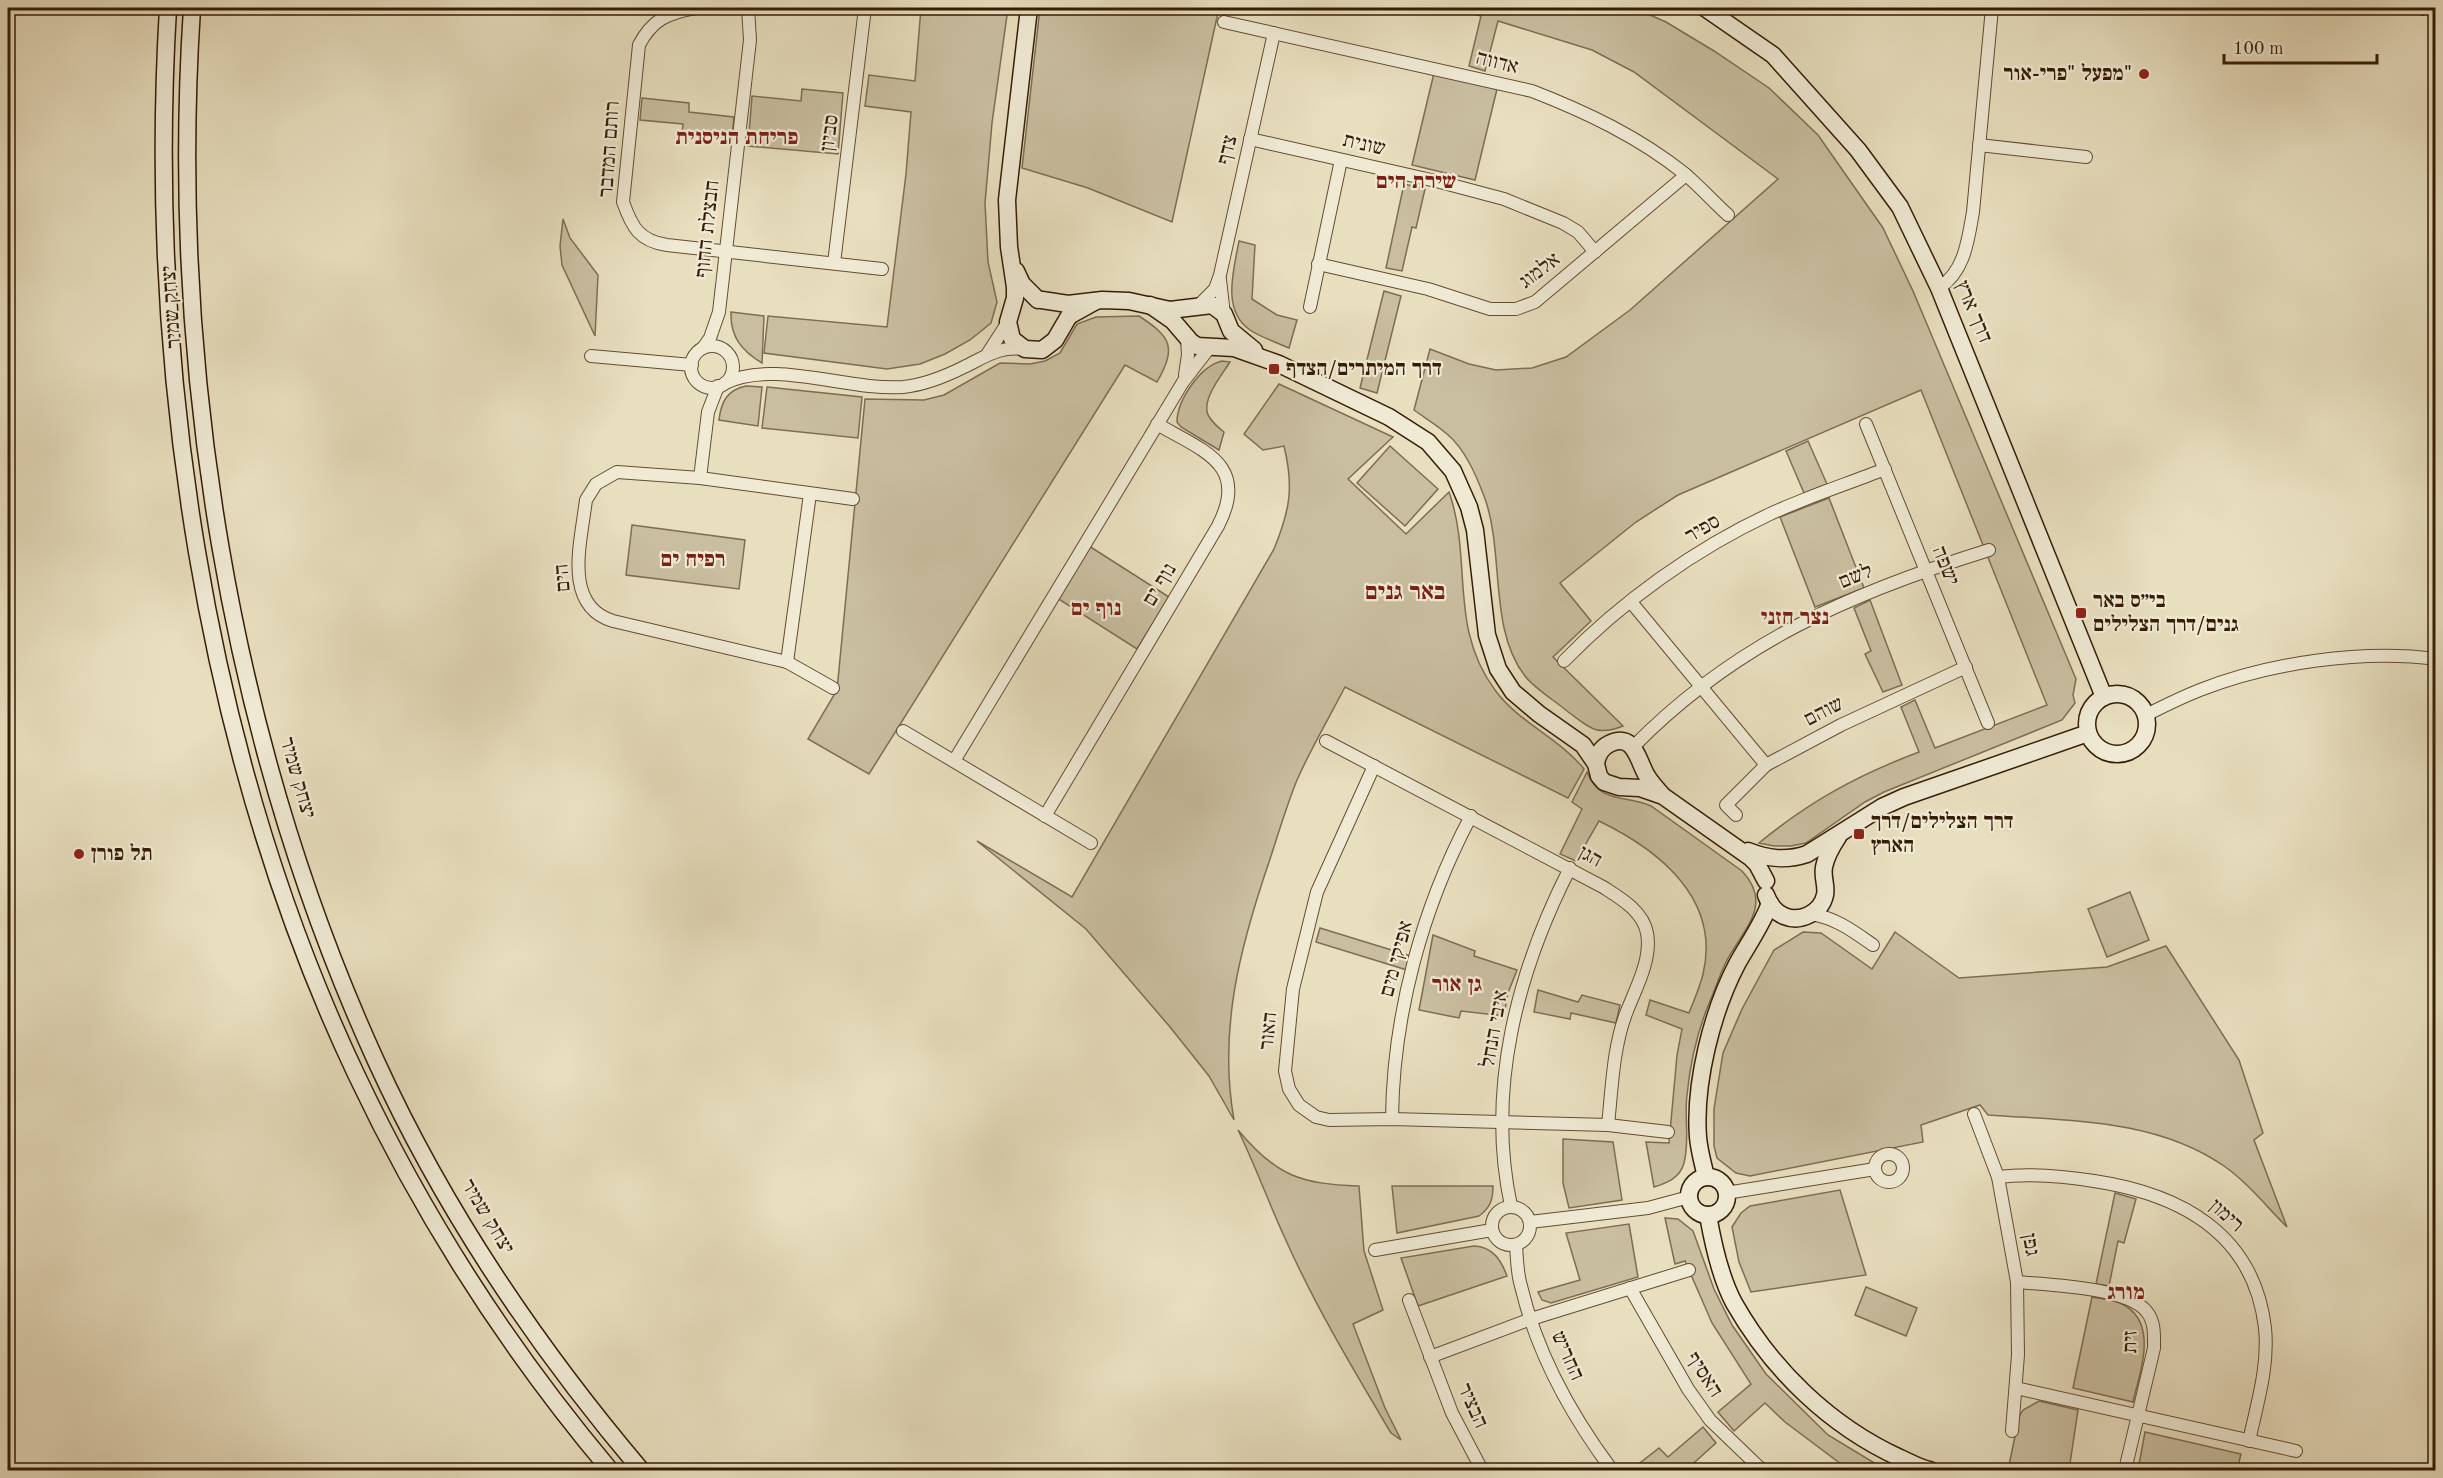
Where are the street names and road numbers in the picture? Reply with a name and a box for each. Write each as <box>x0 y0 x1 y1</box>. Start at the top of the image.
street label: אדווה <box>1473 48 1521 78</box>
street label: רותם המדבר <box>596 100 624 198</box>
street label: סביון <box>817 113 843 153</box>
street label: שונית <box>1341 130 1387 160</box>
street label: צדף <box>1214 133 1242 167</box>
street label: חבצלת החוף <box>691 179 724 279</box>
street label: אלמוג <box>1515 248 1564 293</box>
street label: יצחק שמיר <box>159 265 185 349</box>
street label: דרך ארץ <box>1951 278 1995 346</box>
street label: ספיר <box>1682 511 1724 547</box>
street label: ישפה <box>1928 543 1962 589</box>
street label: נוף ים <box>1139 560 1181 610</box>
street label: לשם <box>1836 560 1876 593</box>
street label: הים <box>551 563 575 593</box>
street label: שוהם <box>1801 693 1847 731</box>
street label: יצחק שמיר <box>275 735 319 821</box>
street label: הגן <box>1575 842 1605 872</box>
street label: אפיקי מים <box>1377 919 1417 999</box>
street label: איבי הנחל <box>1477 988 1512 1069</box>
street label: האור <box>1257 1011 1281 1051</box>
street label: יצחק שמיר <box>457 1176 518 1258</box>
street label: רימון <box>2205 1196 2247 1236</box>
street label: גפן <box>2018 1232 2042 1258</box>
street label: החריש <box>1547 1328 1587 1384</box>
street label: זית <box>2120 1330 2142 1354</box>
street label: האסיף <box>1682 1349 1726 1401</box>
street label: הבציר <box>1453 1380 1491 1432</box>

